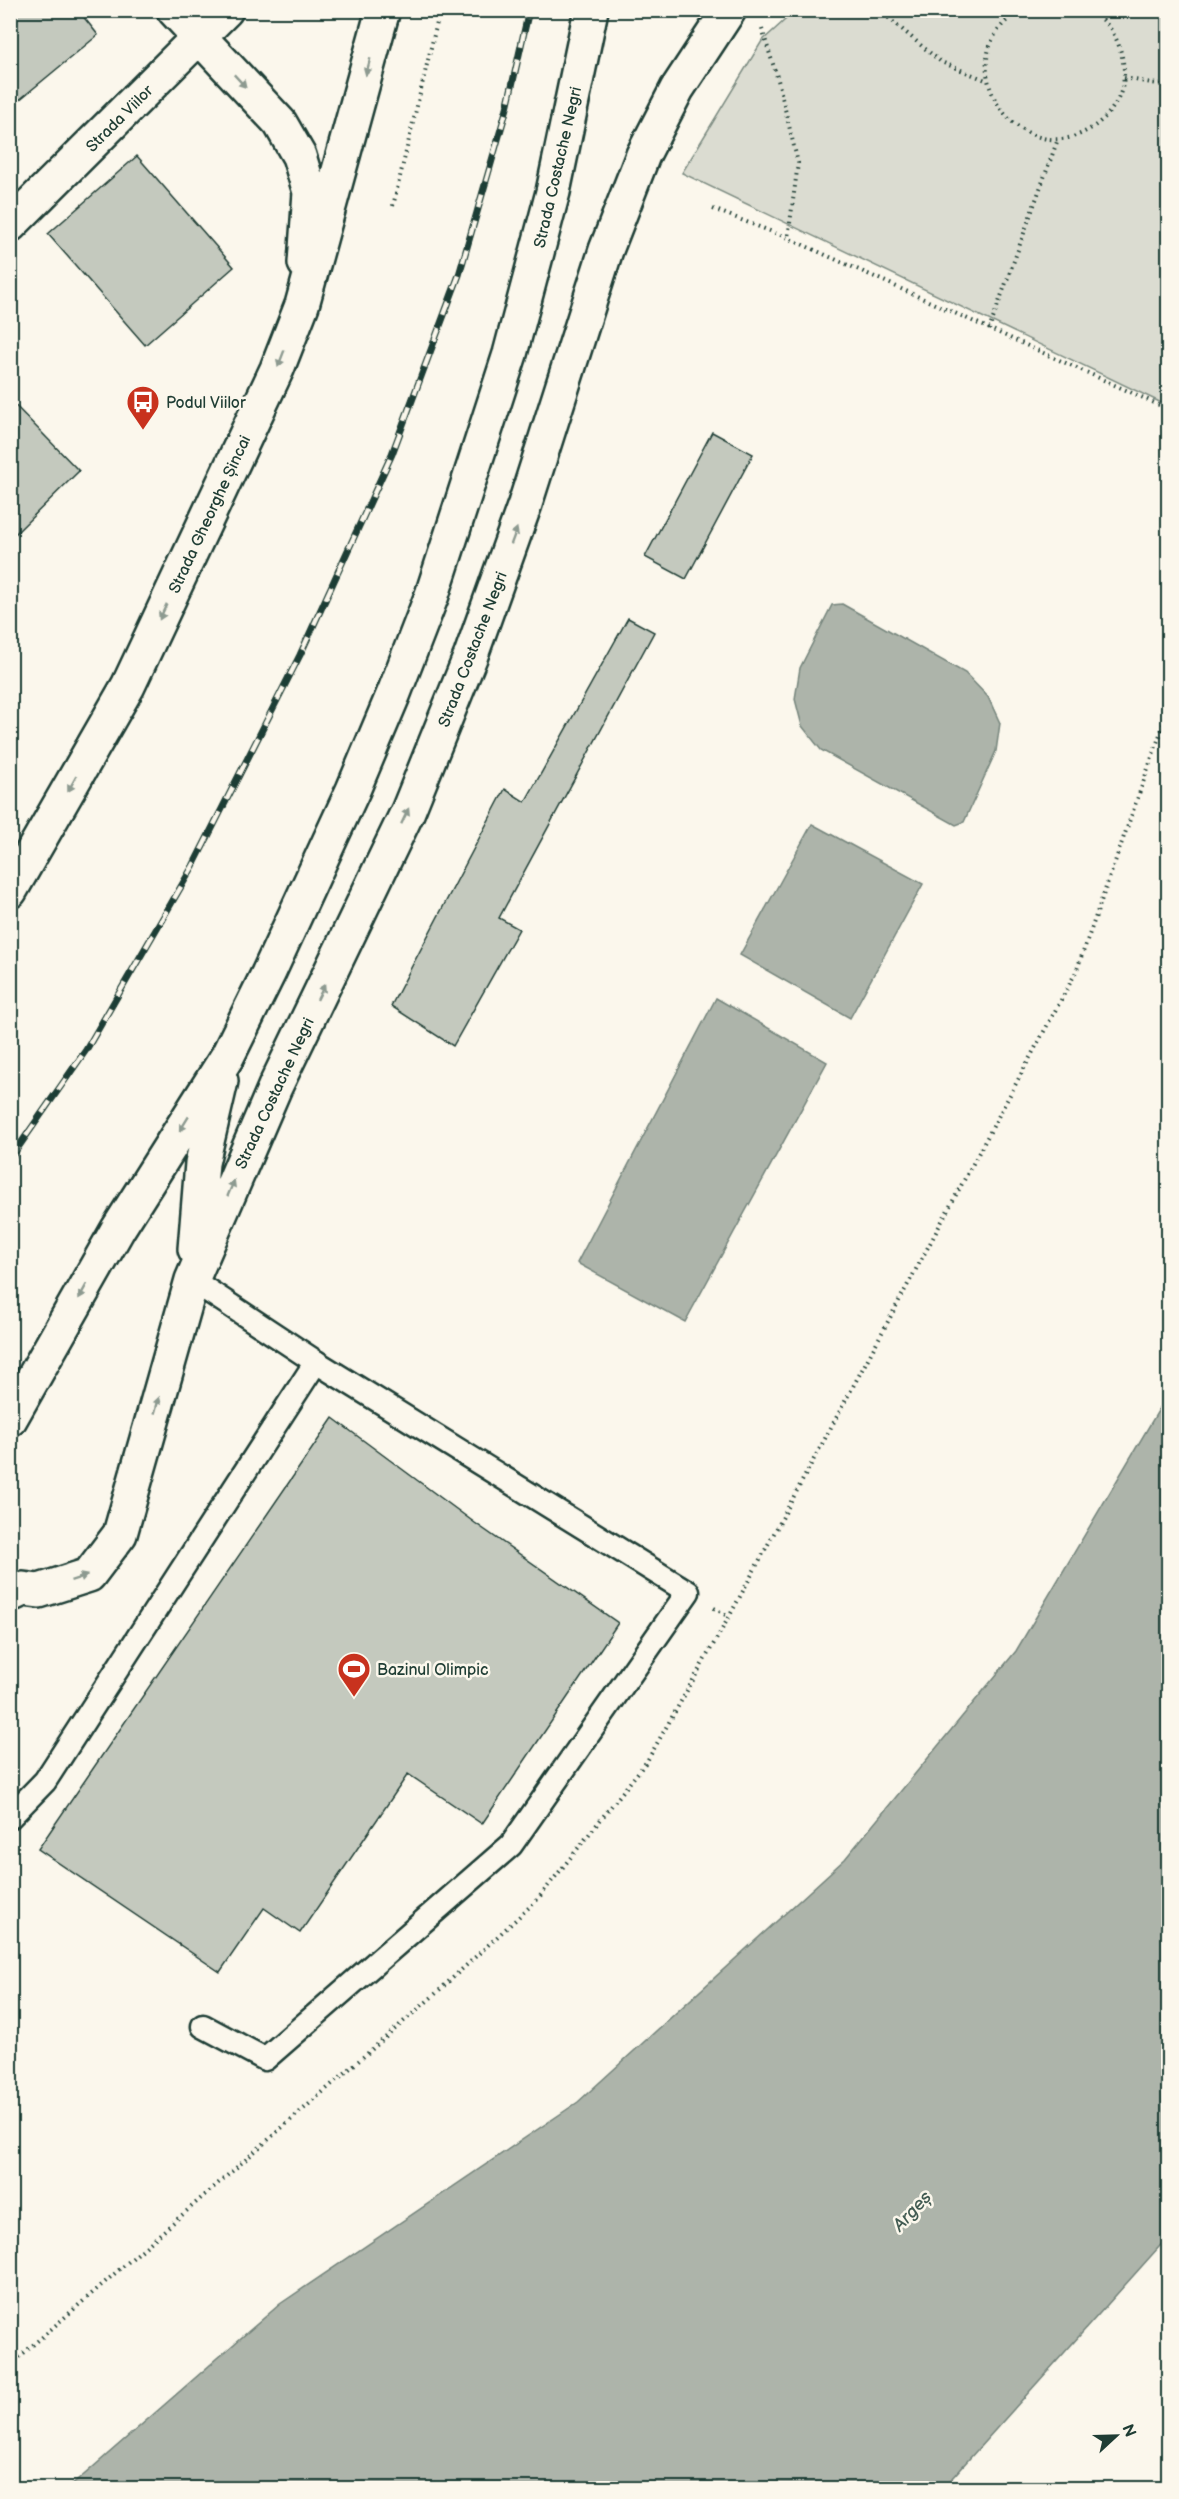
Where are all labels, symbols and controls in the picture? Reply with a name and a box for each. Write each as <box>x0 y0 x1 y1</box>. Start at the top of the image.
one-way arrow <box>363 58 372 76</box>
one-way arrow <box>233 73 246 88</box>
street label: Strada Viilor <box>83 81 158 156</box>
street label: Strada Costache Negri <box>531 85 586 250</box>
one-way arrow <box>276 350 285 368</box>
bus stop icon: Podul Viilor <box>125 384 161 431</box>
place label: Podul Viilor <box>166 394 246 413</box>
street label: Strada Gheorghe Șincai <box>165 433 255 597</box>
one-way arrow <box>509 527 519 545</box>
street label: Strada Costache Negri <box>435 569 512 730</box>
one-way arrow <box>158 603 167 620</box>
one-way arrow <box>67 776 78 792</box>
one-way arrow <box>401 807 410 824</box>
one-way arrow <box>317 983 326 1000</box>
street label: Strada Costache Negri <box>232 1015 319 1172</box>
one-way arrow <box>179 1116 190 1132</box>
one-way arrow <box>226 1179 235 1196</box>
one-way arrow <box>78 1283 89 1299</box>
one-way arrow <box>153 1396 162 1414</box>
one-way arrow <box>71 1572 89 1582</box>
sports icon: Bazinul Olimpic <box>336 1651 372 1698</box>
place label: Bazinul Olimpic <box>377 1661 488 1680</box>
water label: Argeș <box>888 2187 936 2236</box>
north arrow <box>1086 2406 1146 2466</box>
text: N <box>1117 2422 1140 2440</box>

